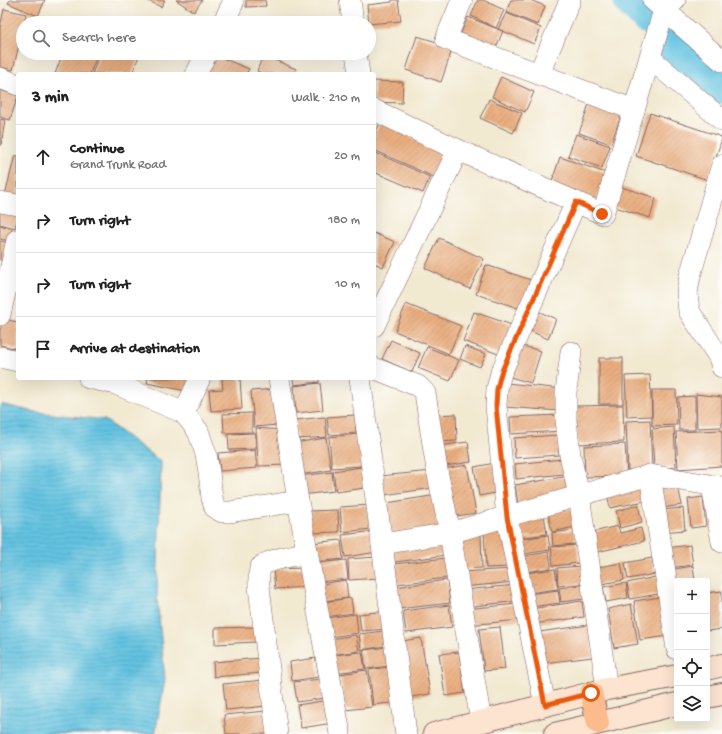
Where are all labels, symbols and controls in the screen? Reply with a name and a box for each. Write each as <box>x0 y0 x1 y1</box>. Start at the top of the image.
search box <box>16 16 376 60</box>
icon: search <box>30 27 52 49</box>
text: Search here <box>62 29 136 47</box>
text: 3 min <box>32 88 69 108</box>
text: Walk · 210 m <box>292 91 360 106</box>
text: Continue <box>70 140 124 158</box>
icon: ahead <box>32 146 54 168</box>
text: 20 m <box>334 149 360 164</box>
text: Grand Trunk Road <box>70 158 166 173</box>
route end <box>593 205 611 223</box>
icon: right <box>32 210 54 232</box>
text: Turn right <box>70 212 130 230</box>
text: 180 m <box>328 213 360 228</box>
icon: right <box>32 274 54 296</box>
text: Turn right <box>70 276 130 294</box>
text: 10 m <box>335 277 360 292</box>
icon: arrive <box>32 338 54 360</box>
text: Arrive at destination <box>70 340 200 358</box>
map controls <box>674 578 710 722</box>
button: + <box>674 578 710 614</box>
button: − <box>674 614 710 650</box>
button: locate <box>674 650 710 686</box>
route start <box>582 684 600 702</box>
button: layers <box>674 686 710 722</box>

